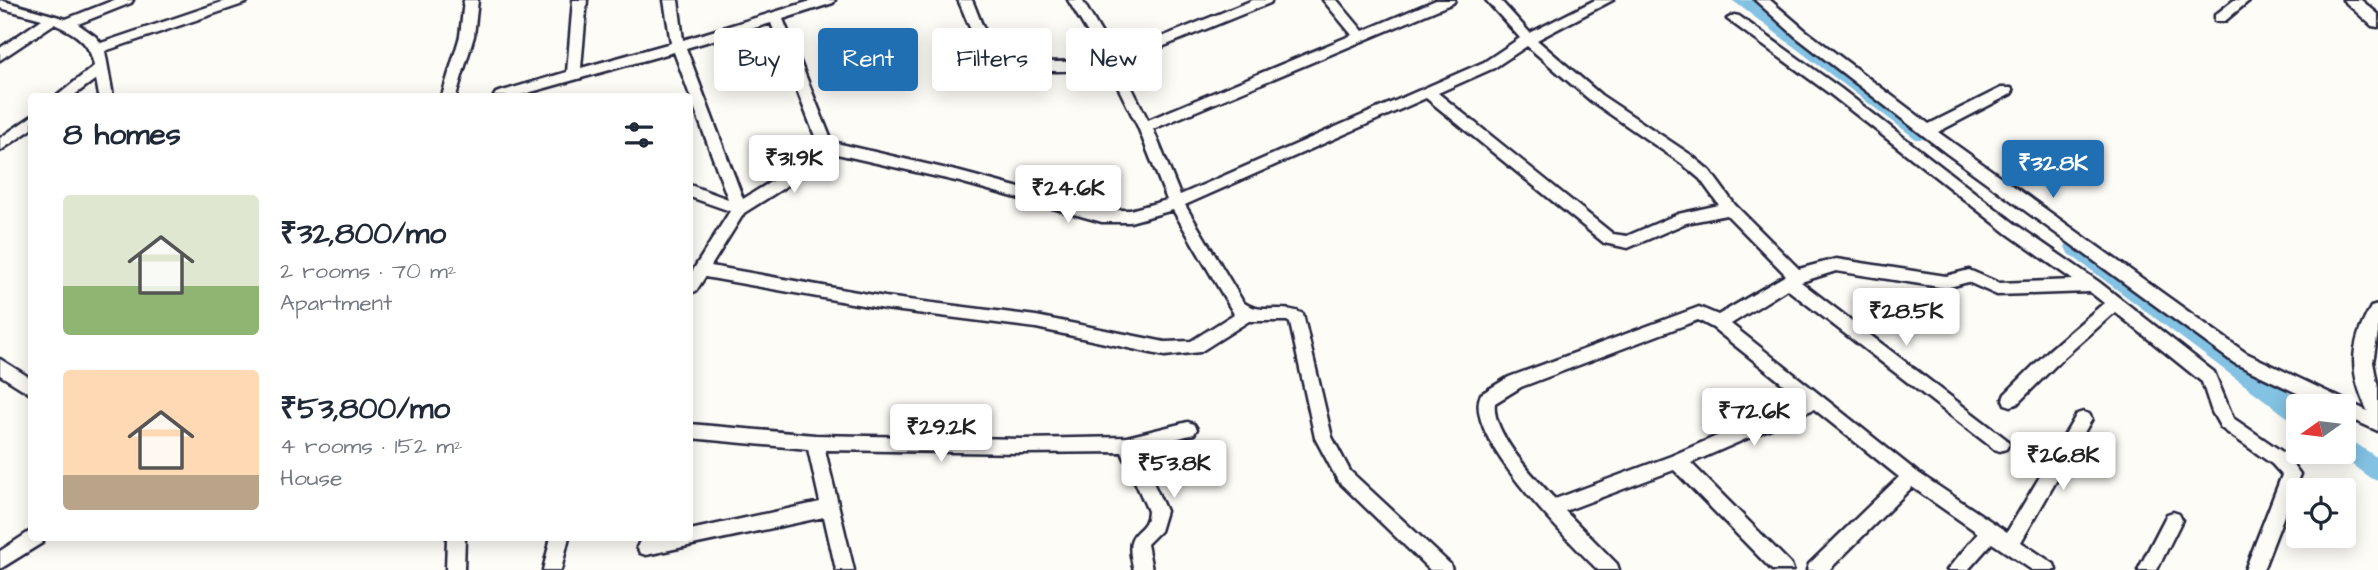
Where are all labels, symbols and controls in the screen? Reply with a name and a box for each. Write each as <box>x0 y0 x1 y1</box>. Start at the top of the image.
chip: Buy <box>714 28 804 91</box>
chip: Rent <box>818 28 918 91</box>
chip: Filters <box>932 28 1052 91</box>
chip: New <box>1066 28 1162 91</box>
text: 8 homes <box>63 114 181 156</box>
icon: filters <box>620 116 658 154</box>
pin: ₹31.9K <box>737 136 851 195</box>
pin: ₹32.8K <box>1996 140 2110 200</box>
text: ₹31.9K <box>765 142 823 174</box>
text: ₹32.8K <box>2018 147 2088 179</box>
pin: ₹24.6K <box>1011 166 1125 225</box>
text: ₹24.6K <box>1031 172 1105 204</box>
text: ₹32,800/mo <box>280 213 446 255</box>
icon: home <box>119 223 203 307</box>
text: 2 rooms · 70 m² <box>280 255 456 287</box>
text: Apartment <box>280 287 392 319</box>
pin: ₹28.5K <box>1849 288 1963 348</box>
text: ₹28.5K <box>1869 295 1943 327</box>
text: ₹53,800/mo <box>280 388 450 430</box>
pin: ₹72.6K <box>1697 388 1811 448</box>
north arrow <box>2286 394 2356 464</box>
map controls <box>2286 394 2356 548</box>
text: ₹72.6K <box>1718 395 1790 427</box>
icon: home <box>119 398 203 482</box>
pin: ₹29.2K <box>884 405 998 464</box>
text: ₹29.2K <box>906 411 976 443</box>
text: 4 rooms · 152 m² <box>280 430 463 462</box>
pin: ₹26.8K <box>2006 433 2120 492</box>
text: ₹26.8K <box>2027 439 2099 471</box>
pin: ₹53.8K <box>1117 440 1231 500</box>
text: ₹53.8K <box>1137 447 1211 479</box>
text: House <box>280 462 343 494</box>
button: locate <box>2286 478 2356 548</box>

